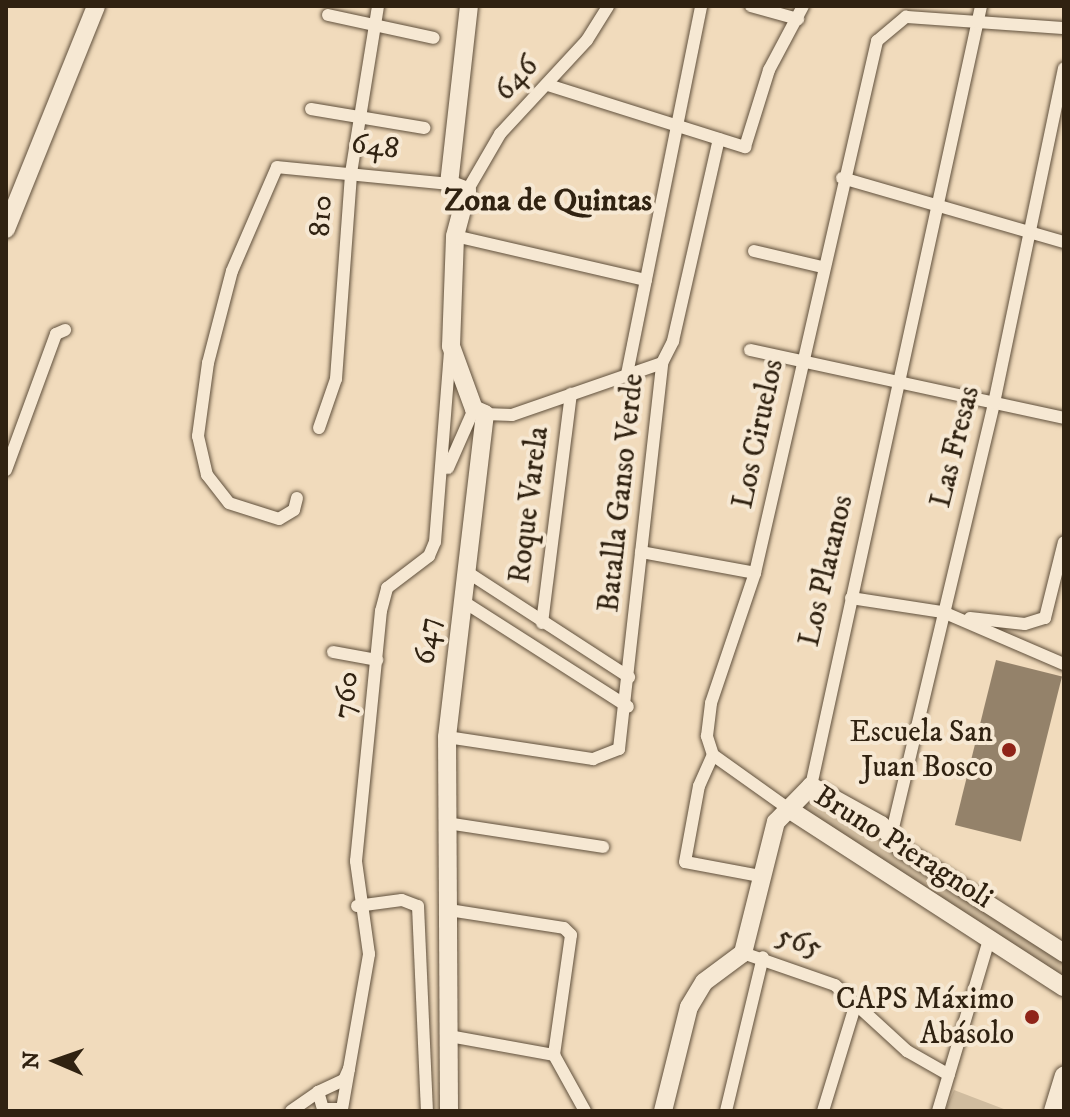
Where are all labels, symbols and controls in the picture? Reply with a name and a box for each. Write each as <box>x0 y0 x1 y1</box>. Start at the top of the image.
street label: 646 <box>487 49 547 109</box>
street label: 648 <box>349 126 401 168</box>
district label: Zona de Quintas <box>444 182 652 220</box>
street label: 810 <box>303 194 341 238</box>
street label: Los Ciruelos <box>726 356 792 512</box>
street label: Batalla Ganso Verde <box>592 372 652 614</box>
street label: Las Fresas <box>924 382 988 512</box>
street label: Roque Varela <box>503 424 557 586</box>
street label: Los Platanos <box>792 492 862 650</box>
street label: 647 <box>408 615 448 667</box>
street label: 760 <box>327 670 367 720</box>
place label: Escuela San Juan Bosco <box>850 715 993 786</box>
marker: Escuela San Juan Bosco <box>1000 741 1018 759</box>
street label: Bruno Pieragnoli <box>807 779 999 917</box>
street label: 565 <box>772 919 826 967</box>
place label: CAPS Máximo Abásolo <box>836 982 1014 1052</box>
marker: CAPS Máximo Abásolo <box>1021 1006 1043 1028</box>
north arrow <box>16 1021 96 1101</box>
text: N <box>18 1051 45 1070</box>

